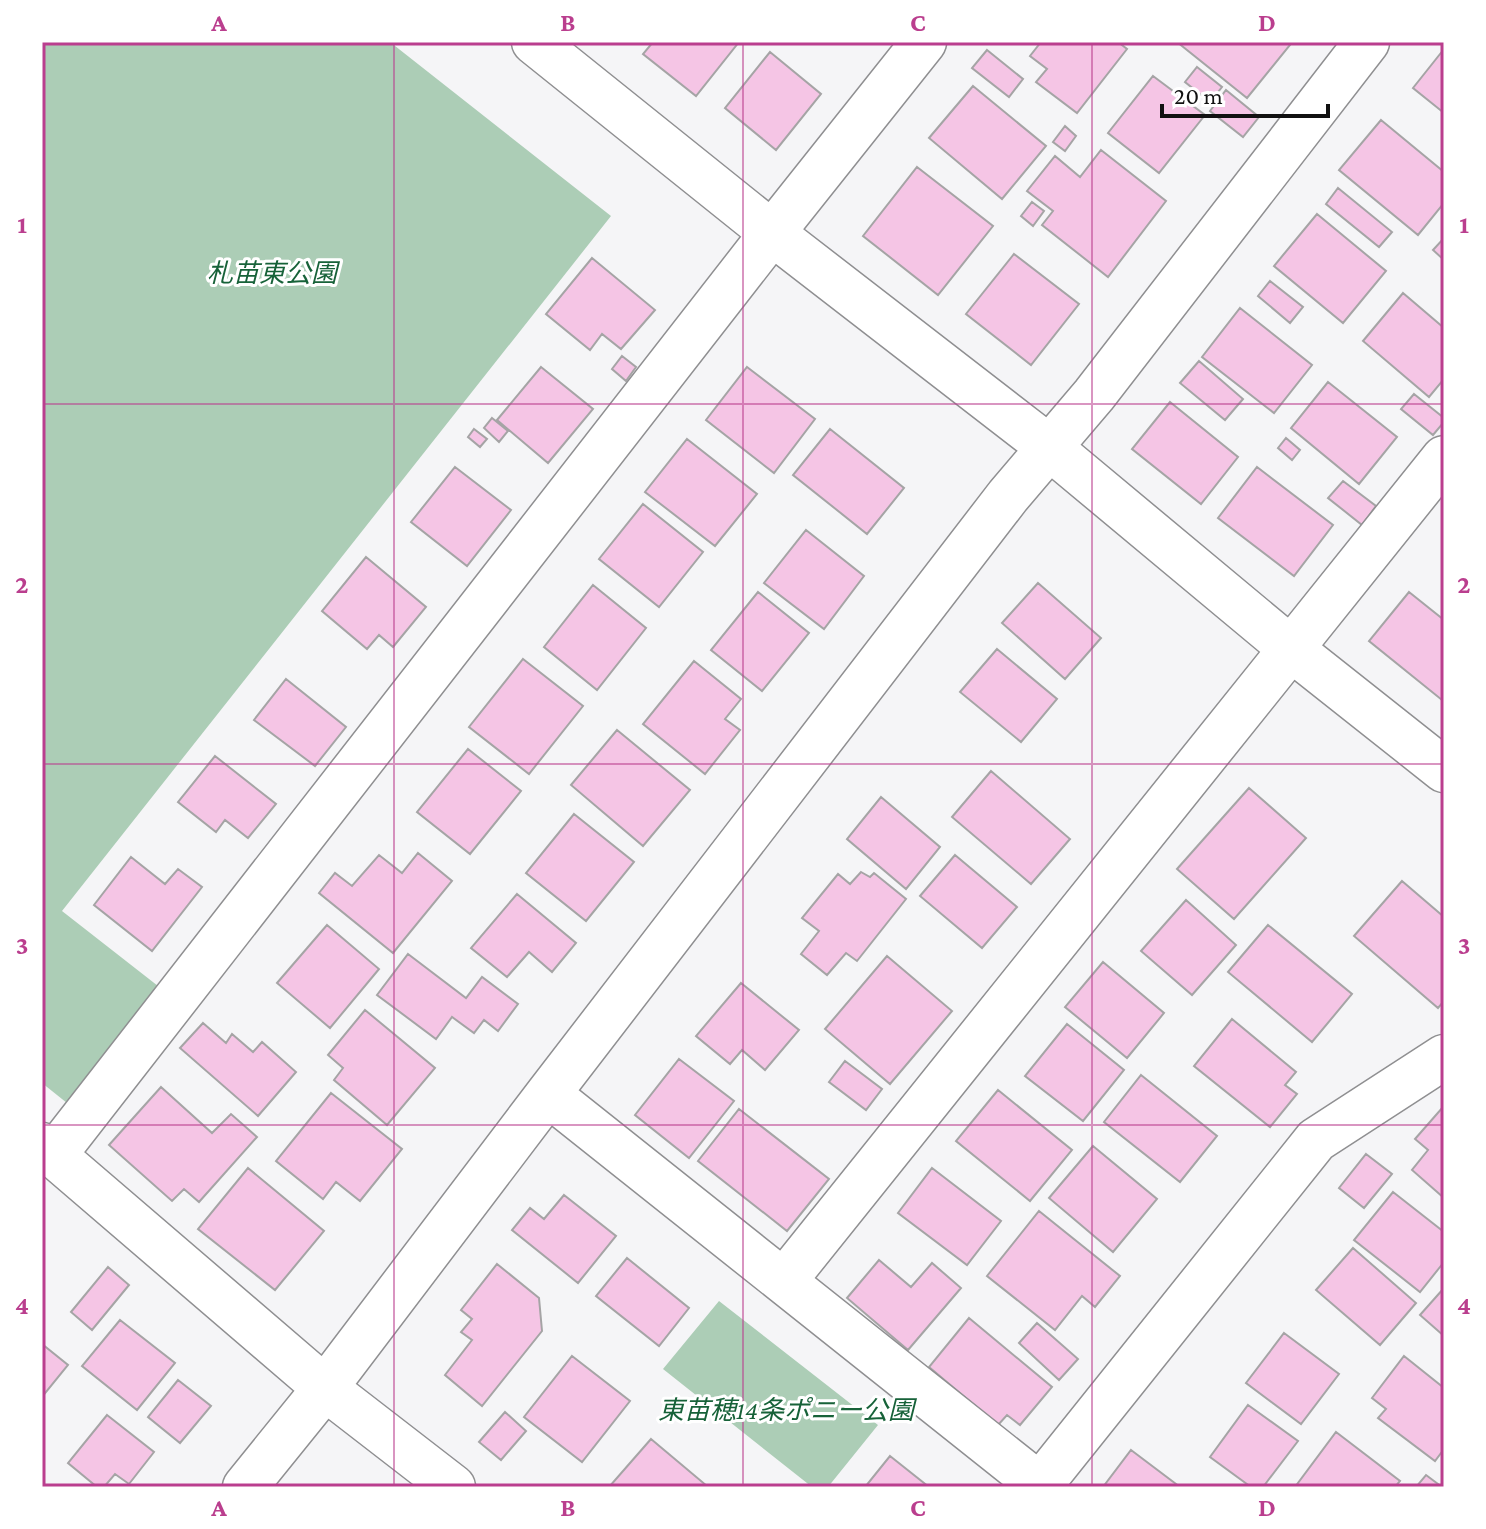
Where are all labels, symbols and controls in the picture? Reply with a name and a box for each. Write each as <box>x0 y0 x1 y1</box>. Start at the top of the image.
text: A <box>210 8 227 37</box>
text: B <box>560 8 576 37</box>
text: C <box>910 8 926 37</box>
text: D <box>1258 8 1276 37</box>
scale bar <box>1162 68 1328 118</box>
text: 20 m <box>1174 82 1223 109</box>
text: 1 <box>17 210 27 239</box>
text: 1 <box>1459 210 1469 239</box>
park label: 札苗東公園 <box>207 259 341 288</box>
text: 2 <box>15 570 29 599</box>
text: 2 <box>1457 570 1471 599</box>
text: 3 <box>16 931 28 960</box>
text: 3 <box>1458 931 1470 960</box>
text: 4 <box>15 1291 29 1320</box>
text: 4 <box>1457 1291 1471 1320</box>
park label: 東苗穂14条ポニー公園 <box>658 1396 918 1425</box>
text: A <box>210 1493 227 1522</box>
text: B <box>560 1493 576 1522</box>
text: C <box>910 1493 926 1522</box>
text: D <box>1258 1493 1276 1522</box>

